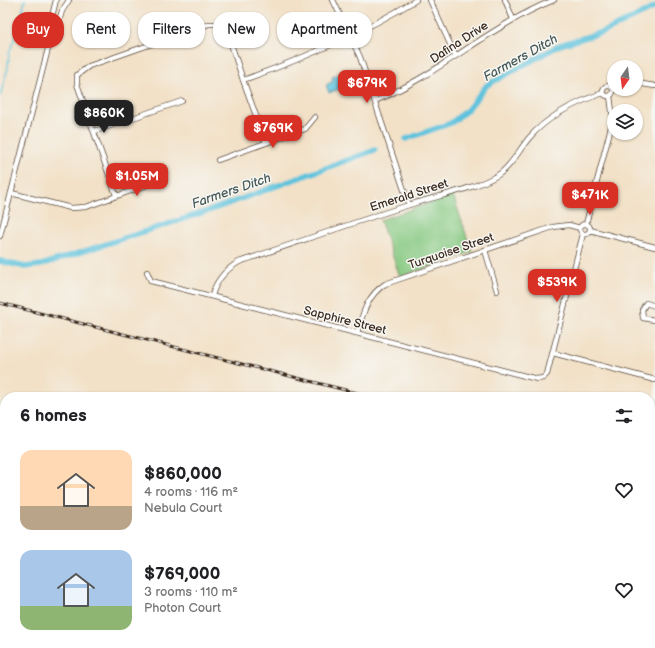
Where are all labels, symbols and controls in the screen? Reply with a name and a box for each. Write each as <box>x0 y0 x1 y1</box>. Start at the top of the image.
chip: Buy <box>12 12 64 48</box>
chip: Rent <box>72 12 130 48</box>
chip: Filters <box>138 12 205 48</box>
chip: New <box>213 12 269 48</box>
chip: Apartment <box>277 12 372 48</box>
street label: Dafina Drive <box>427 18 491 67</box>
water label: Farmers Ditch <box>480 31 560 85</box>
north arrow <box>607 60 643 96</box>
map controls <box>607 60 643 140</box>
pin: $679K <box>339 70 395 104</box>
text: $679K <box>347 75 387 91</box>
pin: $860K <box>76 100 132 134</box>
button: layers <box>607 104 643 140</box>
text: $860K <box>83 105 125 121</box>
pin: $769K <box>245 115 301 149</box>
text: $769K <box>253 120 293 136</box>
pin: $1.05M <box>104 163 170 197</box>
text: $1.05M <box>115 168 159 184</box>
water label: Farmers Ditch <box>190 170 273 212</box>
street label: Emerald Street <box>368 176 450 215</box>
pin: $471K <box>562 182 618 216</box>
text: $471K <box>571 187 609 203</box>
street label: Turquoise Street <box>406 230 496 273</box>
pin: $539K <box>529 269 585 303</box>
text: $539K <box>537 274 577 290</box>
street label: Sapphire Street <box>302 303 388 338</box>
icon: filters <box>613 405 635 427</box>
text: 6 homes <box>20 406 87 426</box>
text: $860,000 <box>144 464 222 484</box>
icon: home <box>52 466 100 514</box>
icon: heart <box>613 479 635 501</box>
text: 4 rooms · 116 m² <box>144 484 238 500</box>
text: Nebula Court <box>144 500 222 516</box>
text: $769,000 <box>144 564 220 584</box>
icon: home <box>52 566 100 614</box>
icon: heart <box>613 579 635 601</box>
text: 3 rooms · 110 m² <box>144 584 238 600</box>
text: Photon Court <box>144 600 221 616</box>

